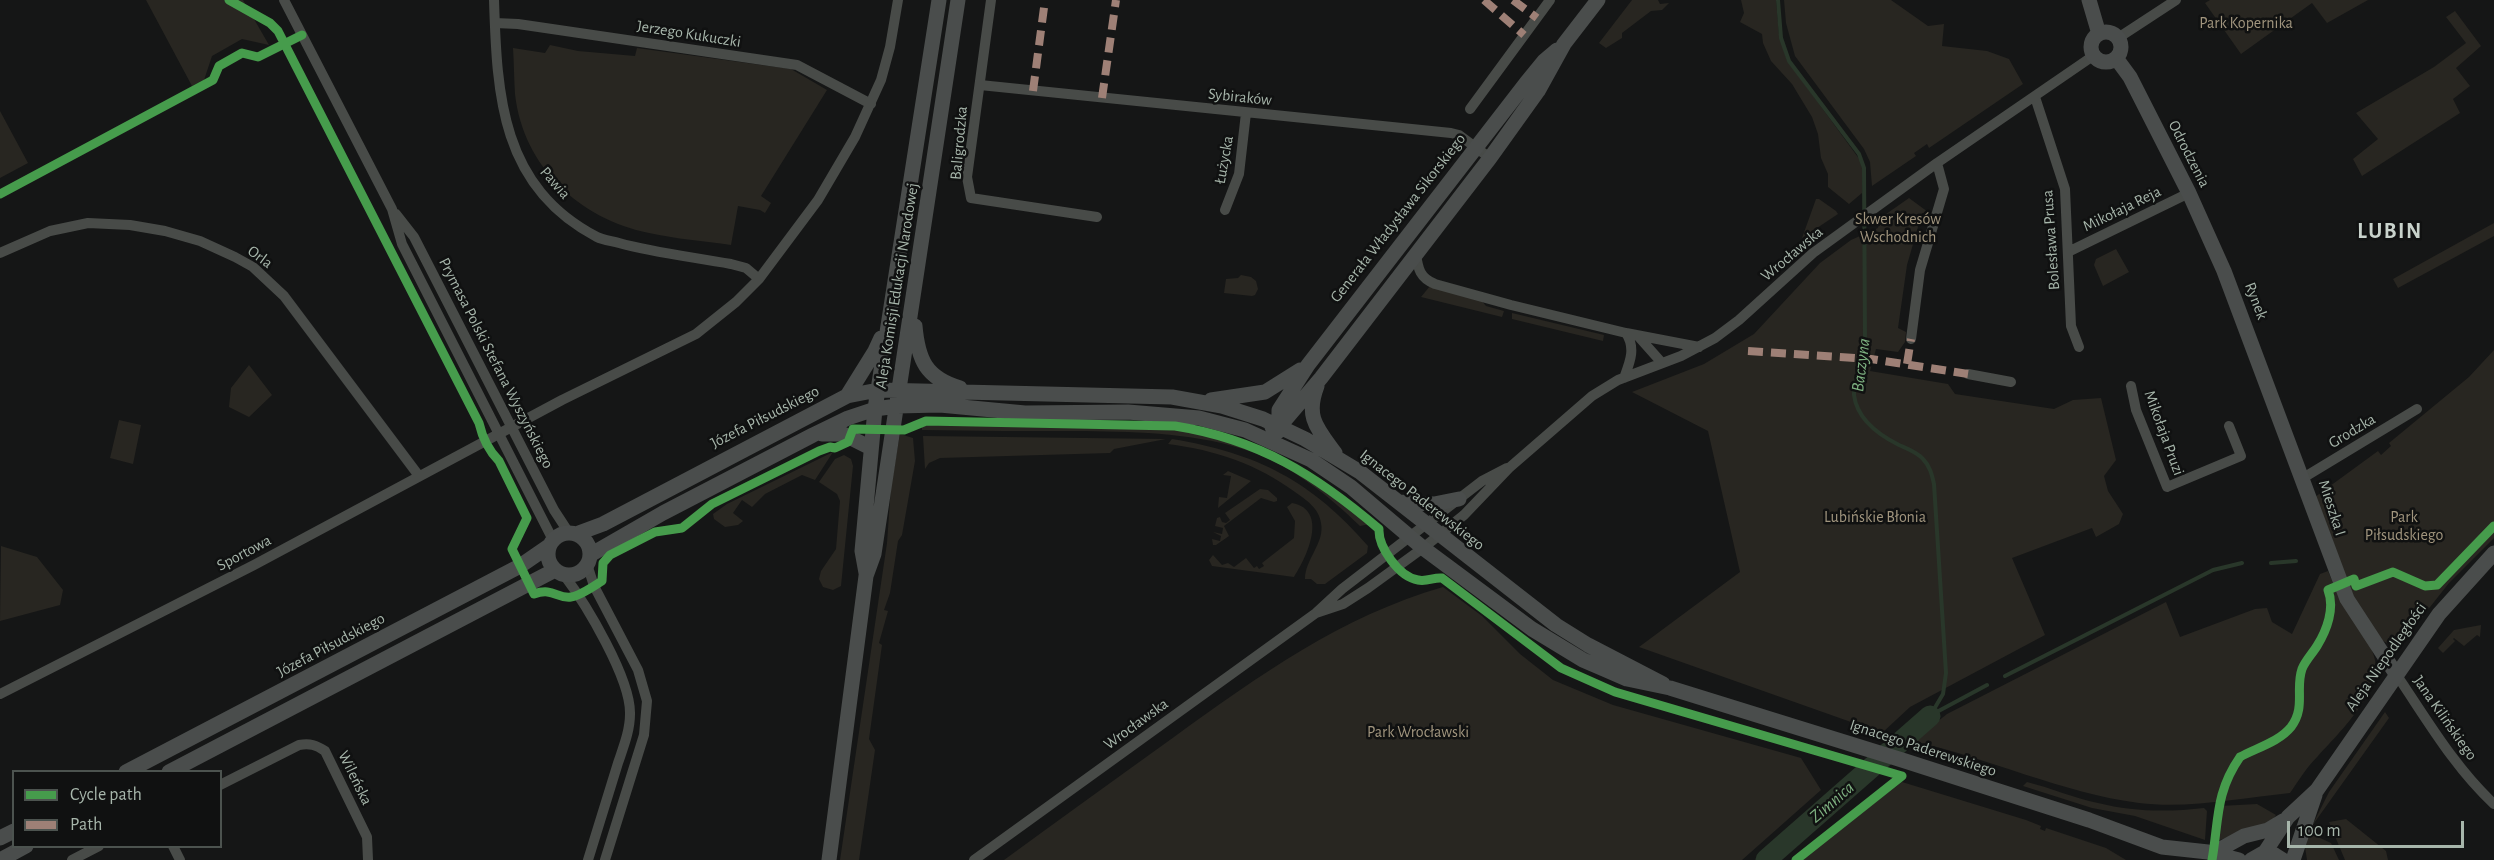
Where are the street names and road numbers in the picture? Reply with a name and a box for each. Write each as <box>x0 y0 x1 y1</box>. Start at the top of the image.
street label: Jerzego Kukuczki <box>636 16 742 52</box>
street label: Sybiraków <box>1207 84 1273 110</box>
street label: Baligrodzka <box>946 105 972 181</box>
street label: Odrodzenia <box>2164 117 2214 191</box>
street label: Generała Władysława Sikorskiego <box>1326 130 1470 306</box>
street label: Łużycka <box>1210 134 1238 186</box>
street label: Pawia <box>536 163 574 203</box>
street label: Aleja Komisji Edukacji Narodowej <box>871 182 923 390</box>
street label: Mikołaja Reja <box>2080 182 2164 236</box>
street label: Bolesława Prusa <box>2038 189 2064 291</box>
street label: Wrocławska <box>1757 222 1827 286</box>
street label: Orla <box>244 241 276 273</box>
street label: Prymasa Polski Stefana Wyszyńskiego <box>434 254 558 472</box>
street label: Rynek <box>2240 280 2272 322</box>
street label: Józefa Piłsudskiego <box>707 381 823 453</box>
street label: Mikołaja Pruzi <box>2140 388 2188 478</box>
street label: Grodzka <box>2325 409 2379 453</box>
street label: Ignacego Paderewskiego <box>1356 445 1488 555</box>
street label: Mieszka I <box>2314 478 2350 538</box>
street label: Sportowa <box>213 531 275 575</box>
street label: Aleja Niepodległości <box>2341 599 2431 715</box>
street label: Józefa Piłsudskiego <box>274 608 388 682</box>
street label: Jana Kilińskiego <box>2409 672 2481 764</box>
street label: Wrocławska <box>1100 694 1172 754</box>
street label: Ignacego Paderewskiego <box>1847 715 1999 781</box>
street label: Wileńska <box>334 748 376 808</box>

